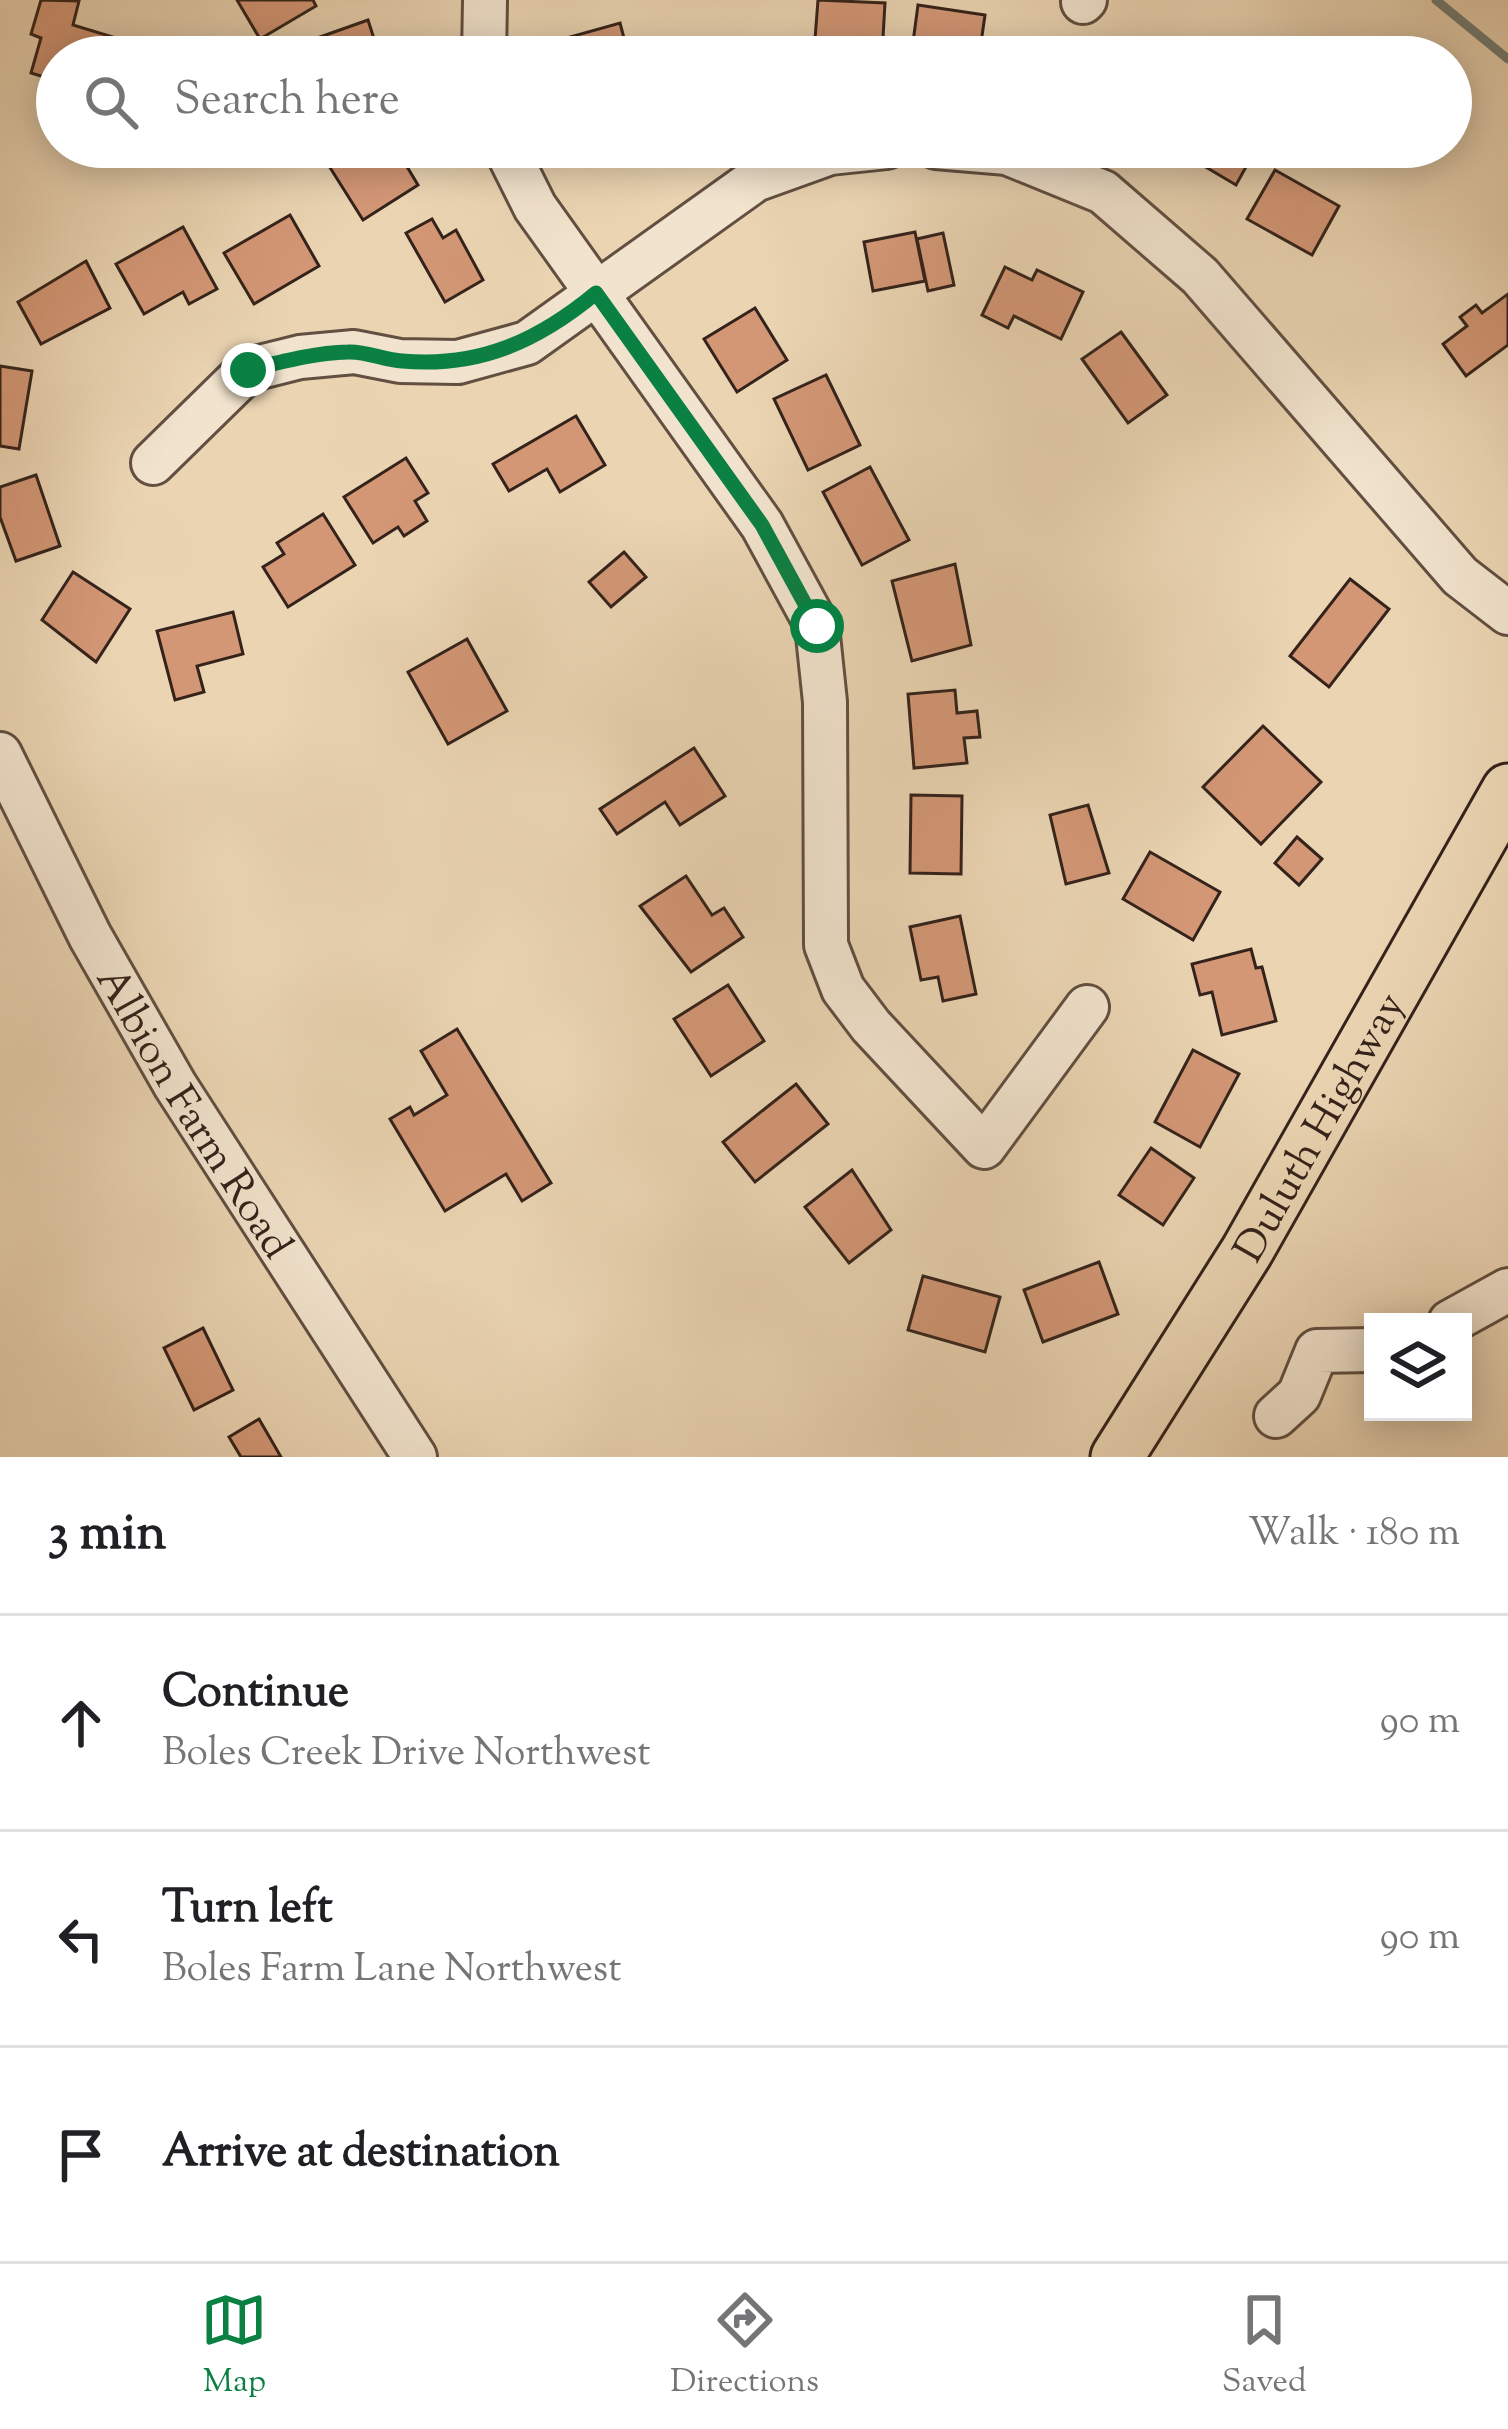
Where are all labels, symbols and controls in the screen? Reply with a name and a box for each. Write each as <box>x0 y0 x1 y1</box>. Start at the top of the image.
search box <box>36 36 1472 168</box>
icon: search <box>78 69 144 135</box>
text: Search here <box>174 70 400 135</box>
route end <box>221 343 275 397</box>
route start <box>790 599 844 653</box>
street label: Albion Farm Road <box>79 957 304 1272</box>
street label: Duluth Highway <box>1222 983 1422 1275</box>
map controls <box>1364 1313 1472 1421</box>
button: layers <box>1364 1313 1472 1421</box>
text: 3 min <box>48 1499 166 1572</box>
text: Walk · 180 m <box>1248 1507 1460 1563</box>
text: Continue <box>162 1662 349 1727</box>
icon: ahead <box>48 1690 114 1756</box>
text: 90 m <box>1380 1695 1460 1751</box>
text: Boles Creek Drive Northwest <box>162 1727 651 1783</box>
text: Turn left <box>162 1878 333 1943</box>
icon: left <box>48 1906 114 1972</box>
text: 90 m <box>1380 1911 1460 1967</box>
text: Boles Farm Lane Northwest <box>162 1943 622 1999</box>
icon: arrive <box>48 2122 114 2188</box>
text: Arrive at destination <box>162 2122 560 2187</box>
tab: Map <box>201 2287 267 2407</box>
tab: Directions <box>670 2287 819 2407</box>
tab: Saved <box>1222 2287 1307 2407</box>

